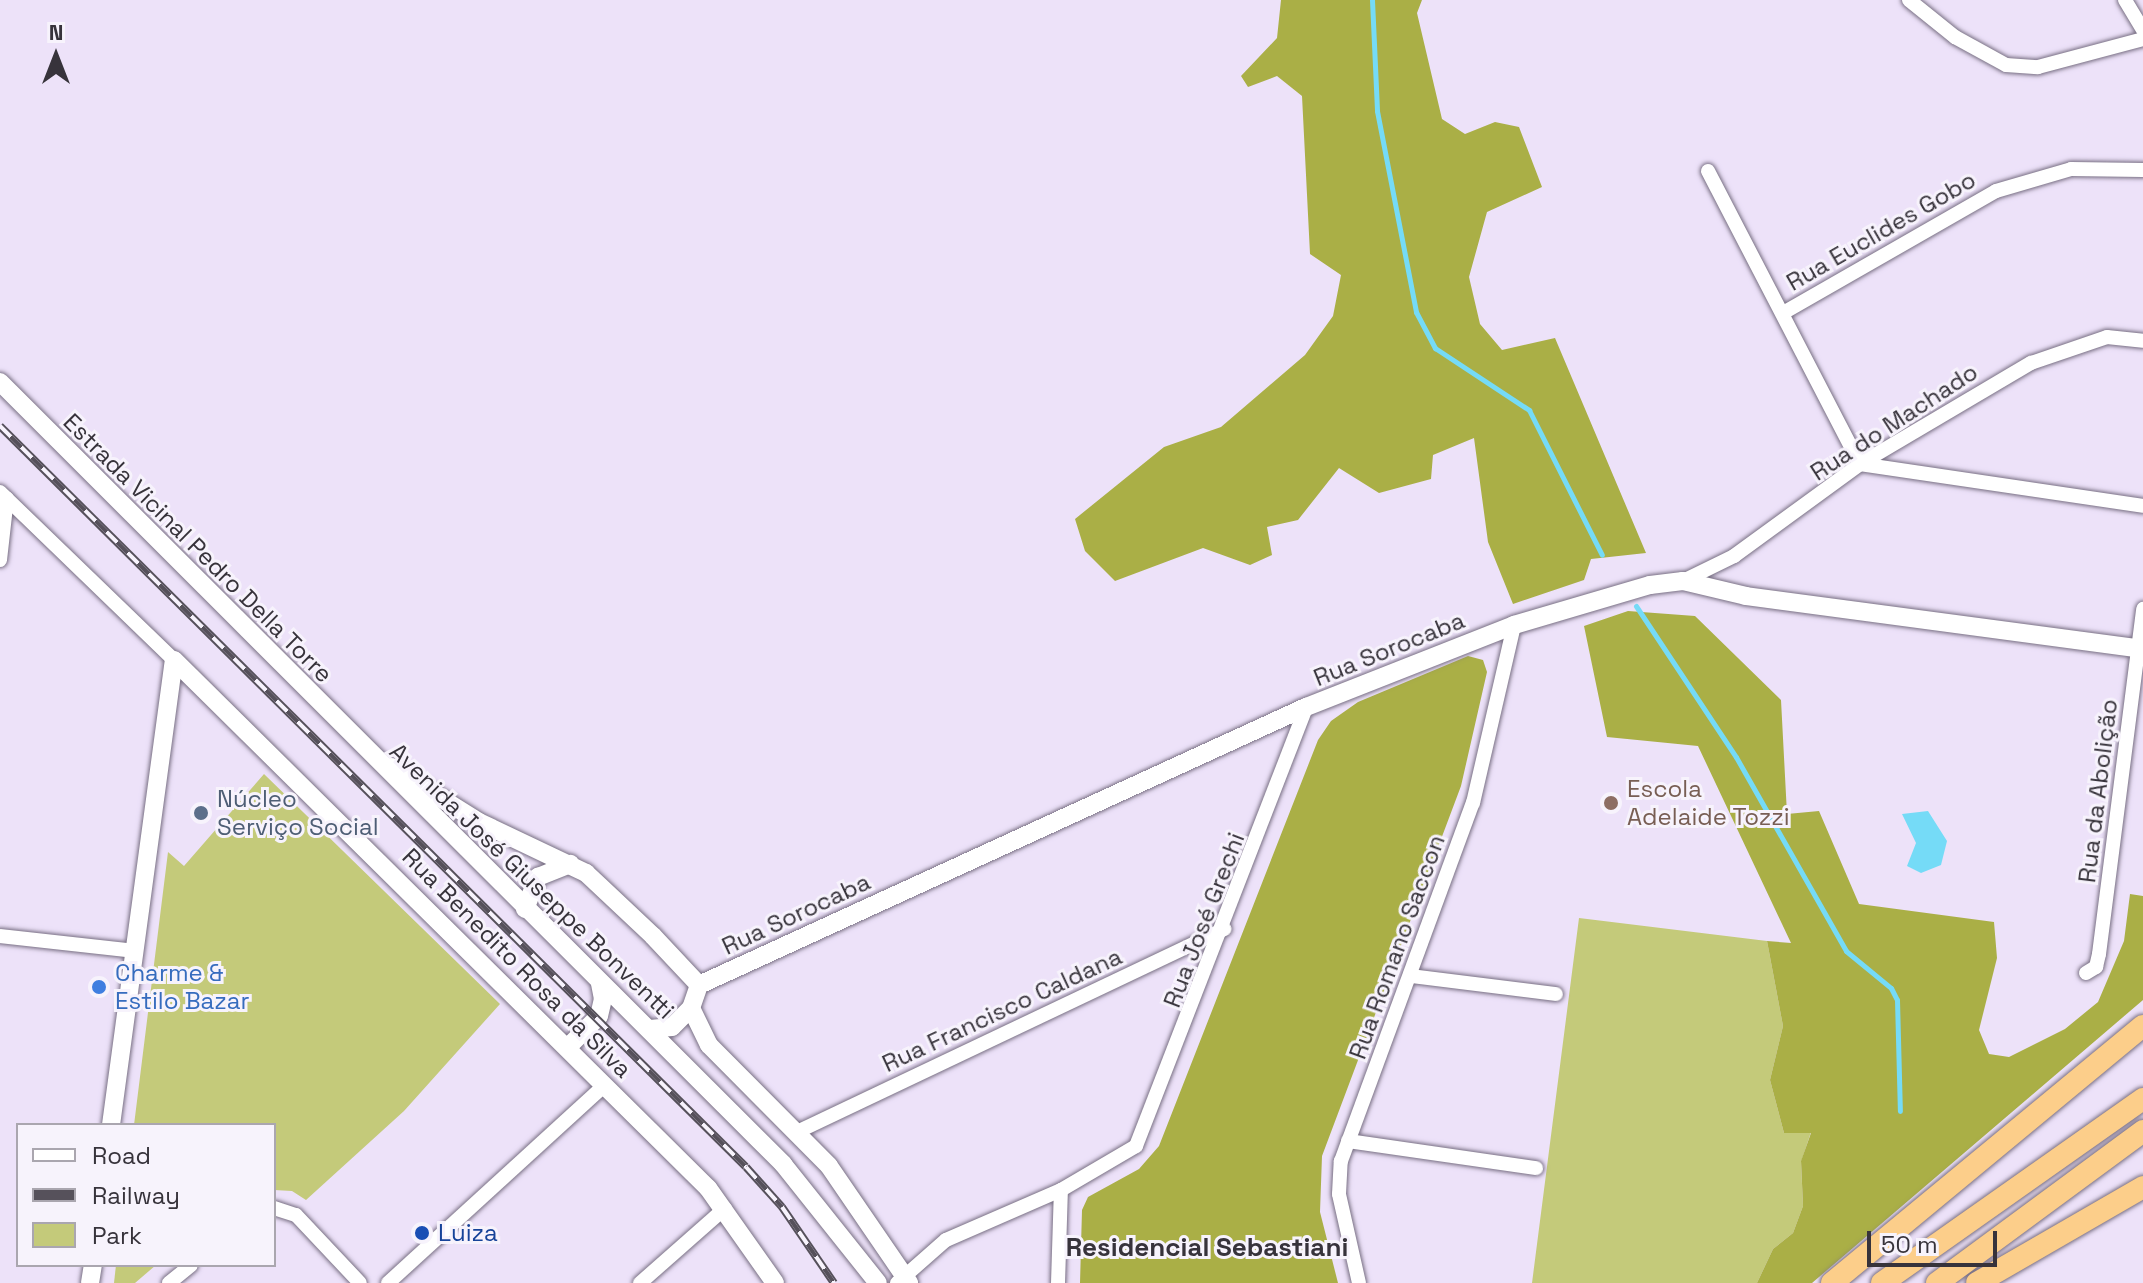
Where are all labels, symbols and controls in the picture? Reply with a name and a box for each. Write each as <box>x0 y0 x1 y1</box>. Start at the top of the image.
north arrow <box>16 16 96 96</box>
text: N <box>49 18 63 46</box>
street label: Rua Euclides Gobo <box>1781 165 1981 297</box>
street label: Rua do Machado <box>1805 357 1983 487</box>
street label: Estrada Vicinal Pedro Della Torre <box>57 407 339 689</box>
street label: Rua Sorocaba <box>1309 606 1469 692</box>
street label: Rua da Abolição <box>2072 697 2124 885</box>
street label: Avenida José Giuseppe Bonventti <box>384 737 680 1025</box>
place label: Escola Adelaide Tozzi <box>1627 775 1790 831</box>
place label: Núcleo Serviço Social <box>217 785 379 841</box>
marker: Escola Adelaide Tozzi <box>1602 794 1620 812</box>
marker: Núcleo Serviço Social <box>192 804 210 822</box>
street label: Rua José Grechi <box>1157 829 1251 1011</box>
street label: Rua Romano Saccon <box>1343 831 1451 1063</box>
street label: Rua Benedito Rosa da Silva <box>396 842 638 1084</box>
street label: Rua Sorocaba <box>717 867 875 961</box>
street label: Rua Francisco Caldana <box>878 942 1126 1078</box>
place label: Charme & Estilo Bazar <box>115 959 250 1015</box>
marker: Charme & Estilo Bazar <box>90 978 108 996</box>
legend <box>16 1123 276 1267</box>
text: Road <box>92 1140 151 1171</box>
text: Railway <box>92 1180 180 1211</box>
scale bar <box>1871 1215 2001 1265</box>
place label: Luiza <box>438 1219 498 1247</box>
text: Park <box>92 1220 142 1251</box>
marker: Luiza <box>413 1224 431 1242</box>
text: 50 m <box>1881 1229 1938 1260</box>
district label: Residencial Sebastiani <box>1066 1232 1348 1264</box>

